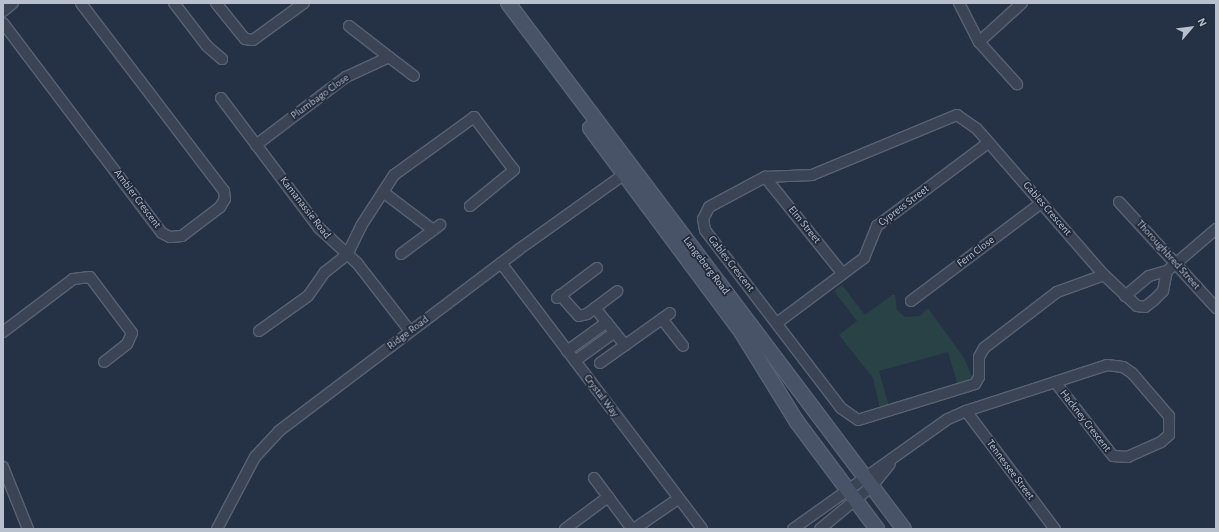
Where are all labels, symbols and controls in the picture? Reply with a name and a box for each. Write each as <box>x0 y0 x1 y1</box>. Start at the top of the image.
north arrow <box>1171 8 1211 48</box>
text: N <box>1195 16 1209 28</box>
street label: Plumbago Close <box>288 71 352 123</box>
street label: Ambler Crescent <box>111 167 163 231</box>
street label: Kamanassie Road <box>277 174 333 242</box>
street label: Gables Crescent <box>1020 179 1074 239</box>
street label: Cypress Street <box>876 183 932 229</box>
street label: Elm Street <box>785 204 823 246</box>
street label: Thoroughbred Street <box>1133 217 1203 293</box>
street label: Gables Crescent <box>705 233 757 295</box>
street label: Langeberg Road <box>680 234 732 298</box>
street label: Fern Close <box>955 234 997 270</box>
street label: Ridge Road <box>385 313 431 353</box>
street label: Crystal Way <box>581 372 621 420</box>
street label: Hackney Crescent <box>1057 387 1113 455</box>
street label: Tennessee Street <box>983 437 1037 503</box>

